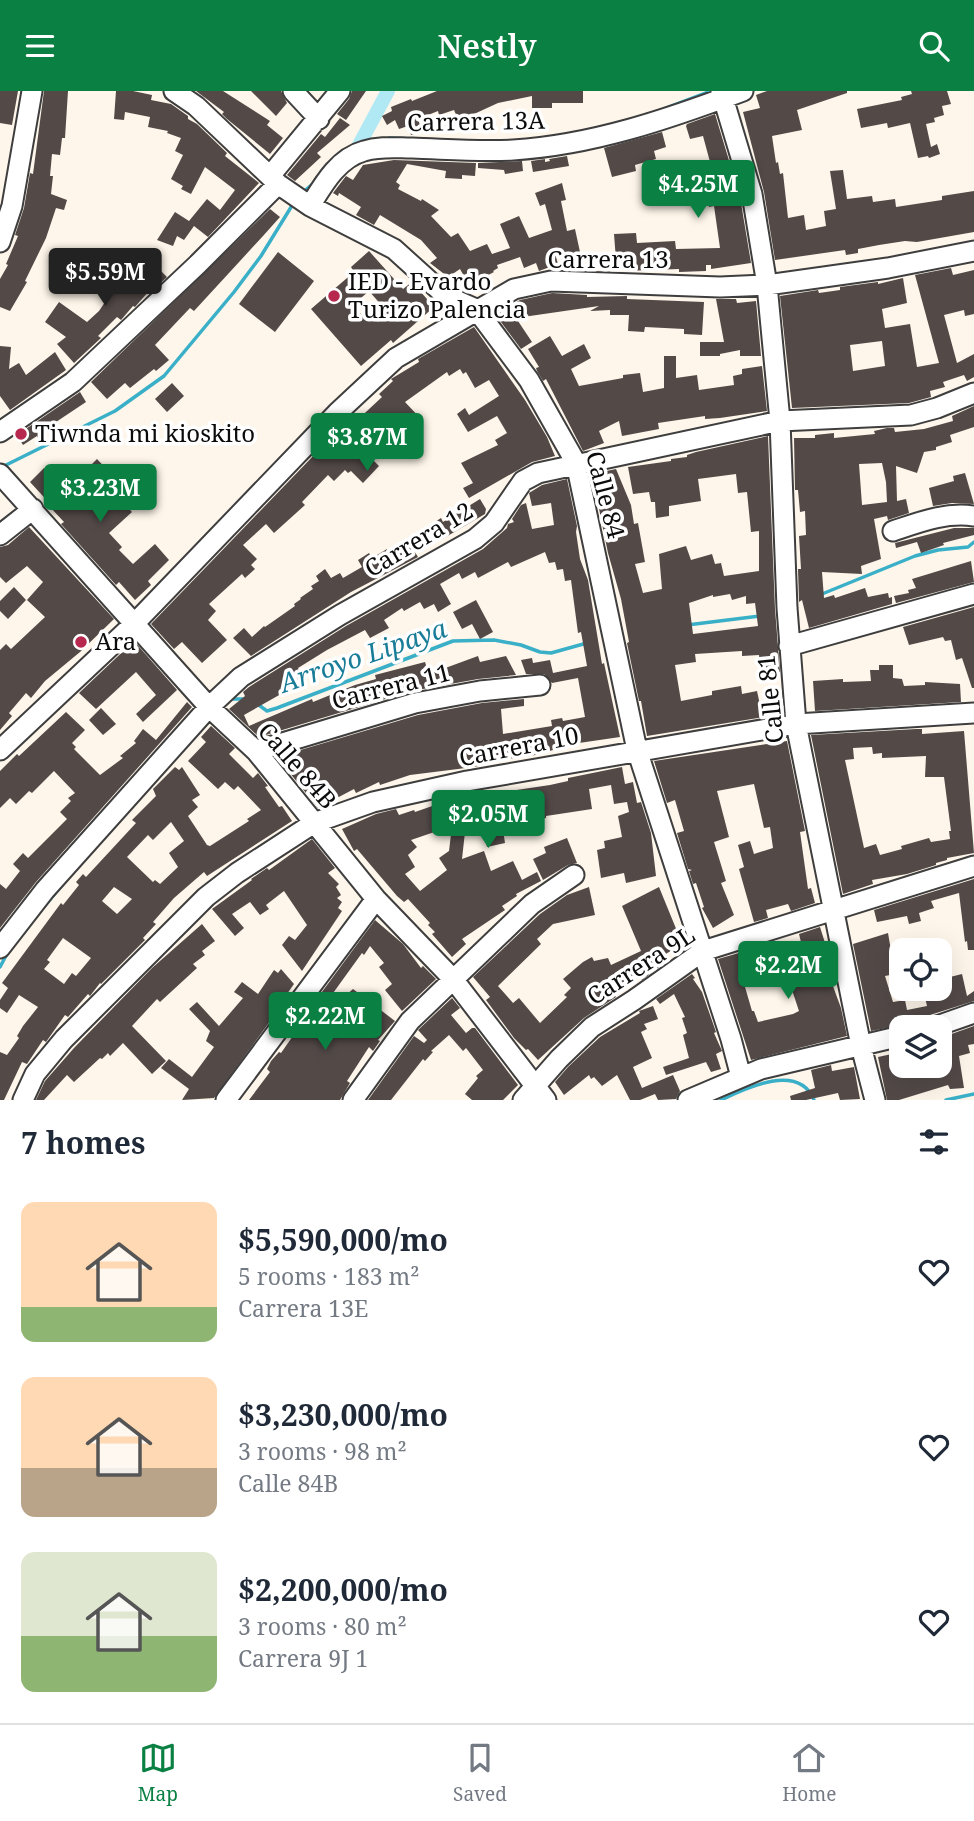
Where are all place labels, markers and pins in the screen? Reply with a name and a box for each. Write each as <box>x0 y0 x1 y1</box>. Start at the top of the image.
pin: $4.25M <box>641 160 755 220</box>
pin: $5.59M <box>48 249 162 308</box>
place label: IED - Evardo Turizo Palencia <box>348 264 526 325</box>
marker: IED - Evardo Turizo Palencia <box>326 288 342 304</box>
pin: $3.87M <box>310 413 424 473</box>
place label: Tiwnda mi kioskito <box>35 416 255 449</box>
marker: Tiwnda mi kioskito <box>13 426 29 442</box>
pin: $3.23M <box>43 465 157 524</box>
place label: Ara <box>95 624 136 657</box>
marker: Ara <box>73 634 89 650</box>
pin: $2.05M <box>431 791 545 850</box>
pin: $2.2M <box>739 941 837 1001</box>
pin: $2.22M <box>268 993 382 1052</box>

